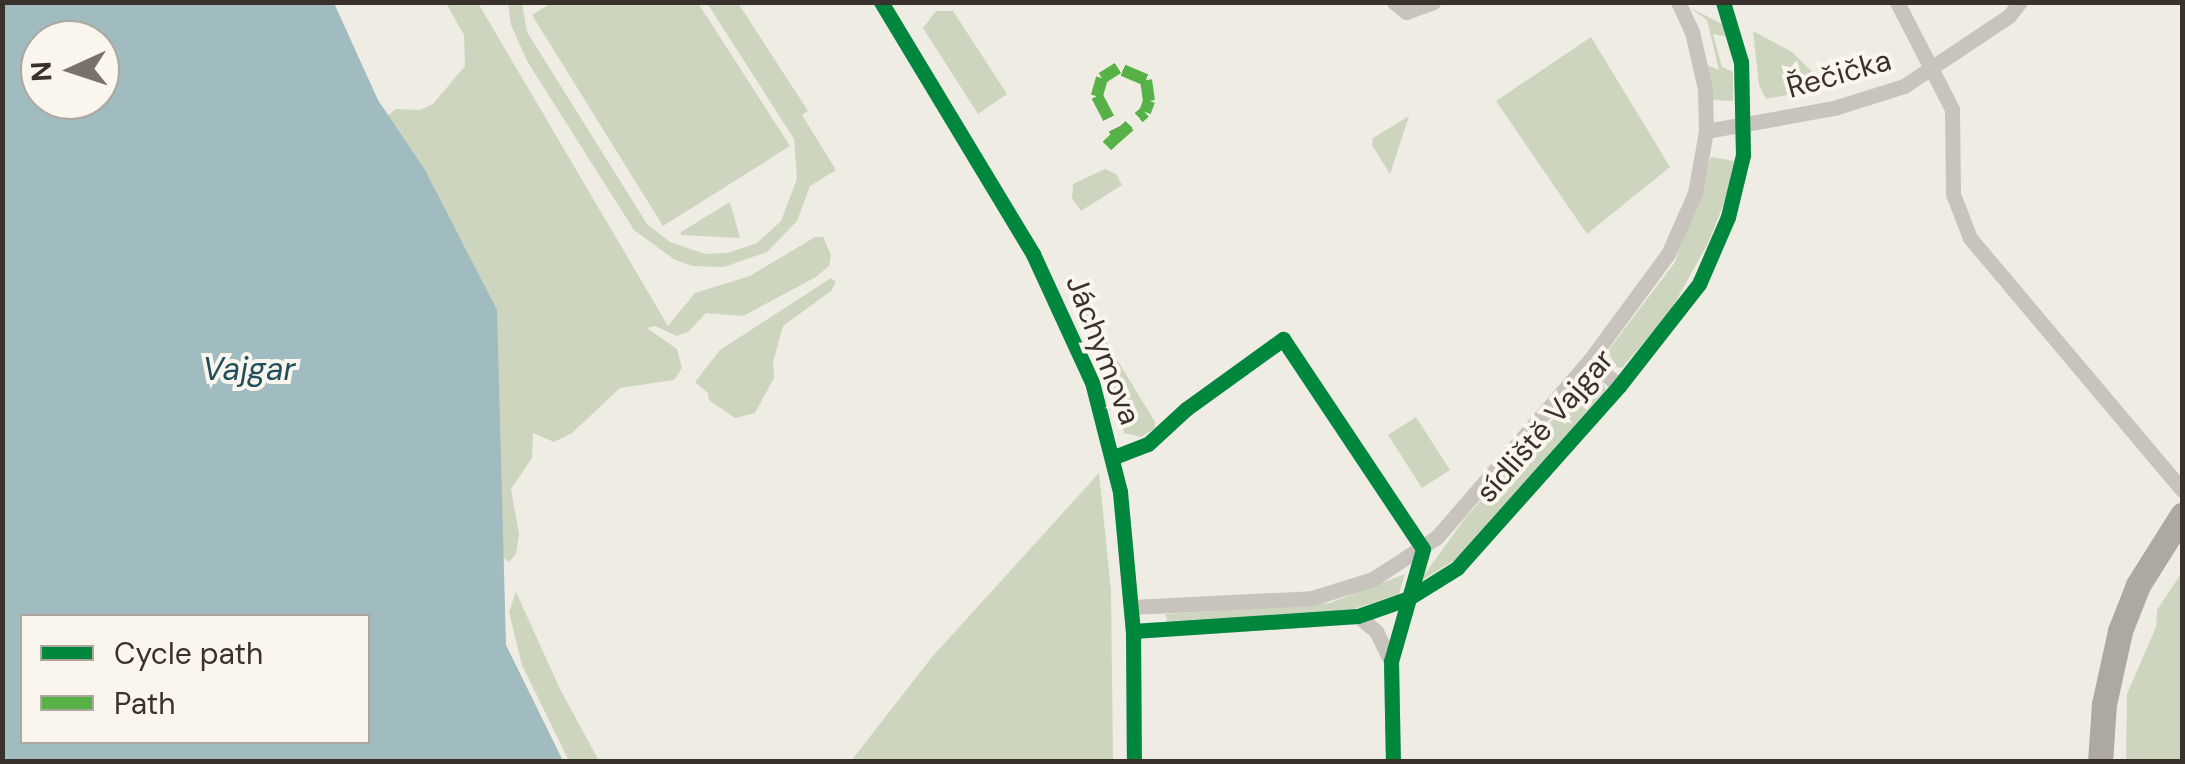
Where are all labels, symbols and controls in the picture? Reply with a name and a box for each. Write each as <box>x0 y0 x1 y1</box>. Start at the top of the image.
north arrow <box>20 20 120 120</box>
street label: Řečička <box>1783 42 1895 106</box>
text: N <box>23 60 61 83</box>
street label: Jáchymova <box>1058 270 1148 430</box>
street label: sídliště Vajgar <box>1469 342 1621 510</box>
water label: Vajgar <box>203 350 295 388</box>
legend <box>20 614 370 744</box>
text: Cycle path <box>114 634 263 673</box>
text: Path <box>114 684 176 723</box>

